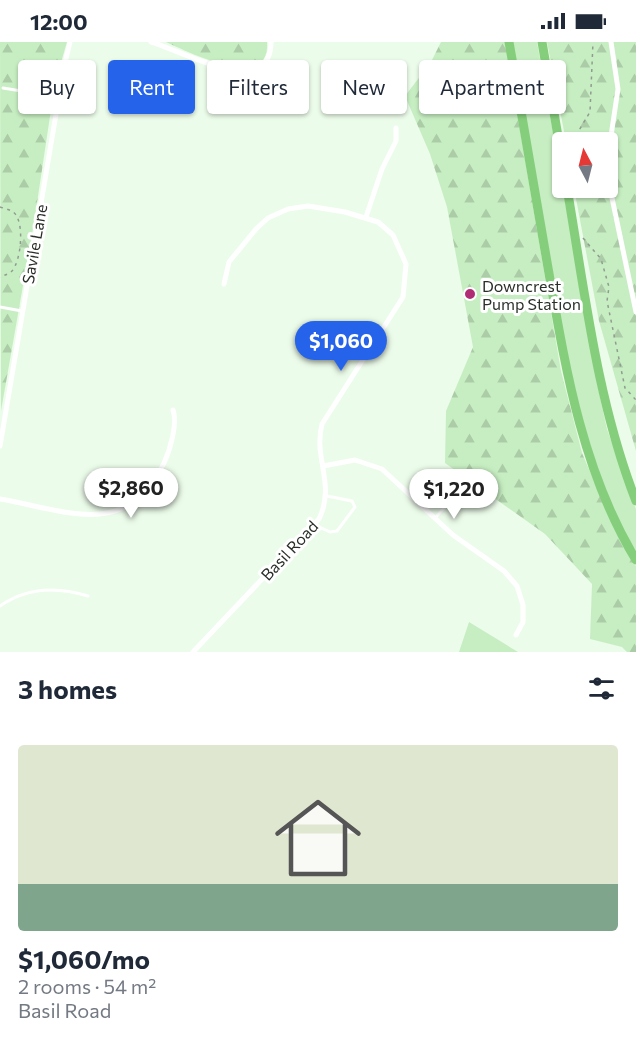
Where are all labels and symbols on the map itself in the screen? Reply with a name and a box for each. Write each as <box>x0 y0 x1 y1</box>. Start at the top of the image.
north arrow <box>552 132 618 198</box>
street label: Savile Lane <box>18 203 50 285</box>
place label: Downcrest Pump Station <box>482 276 581 313</box>
marker: Downcrest Pump Station <box>463 287 477 301</box>
pin: $1,060 <box>292 321 390 372</box>
pin: $2,860 <box>82 468 180 519</box>
pin: $1,220 <box>405 469 503 520</box>
street label: Basil Road <box>257 516 321 584</box>

